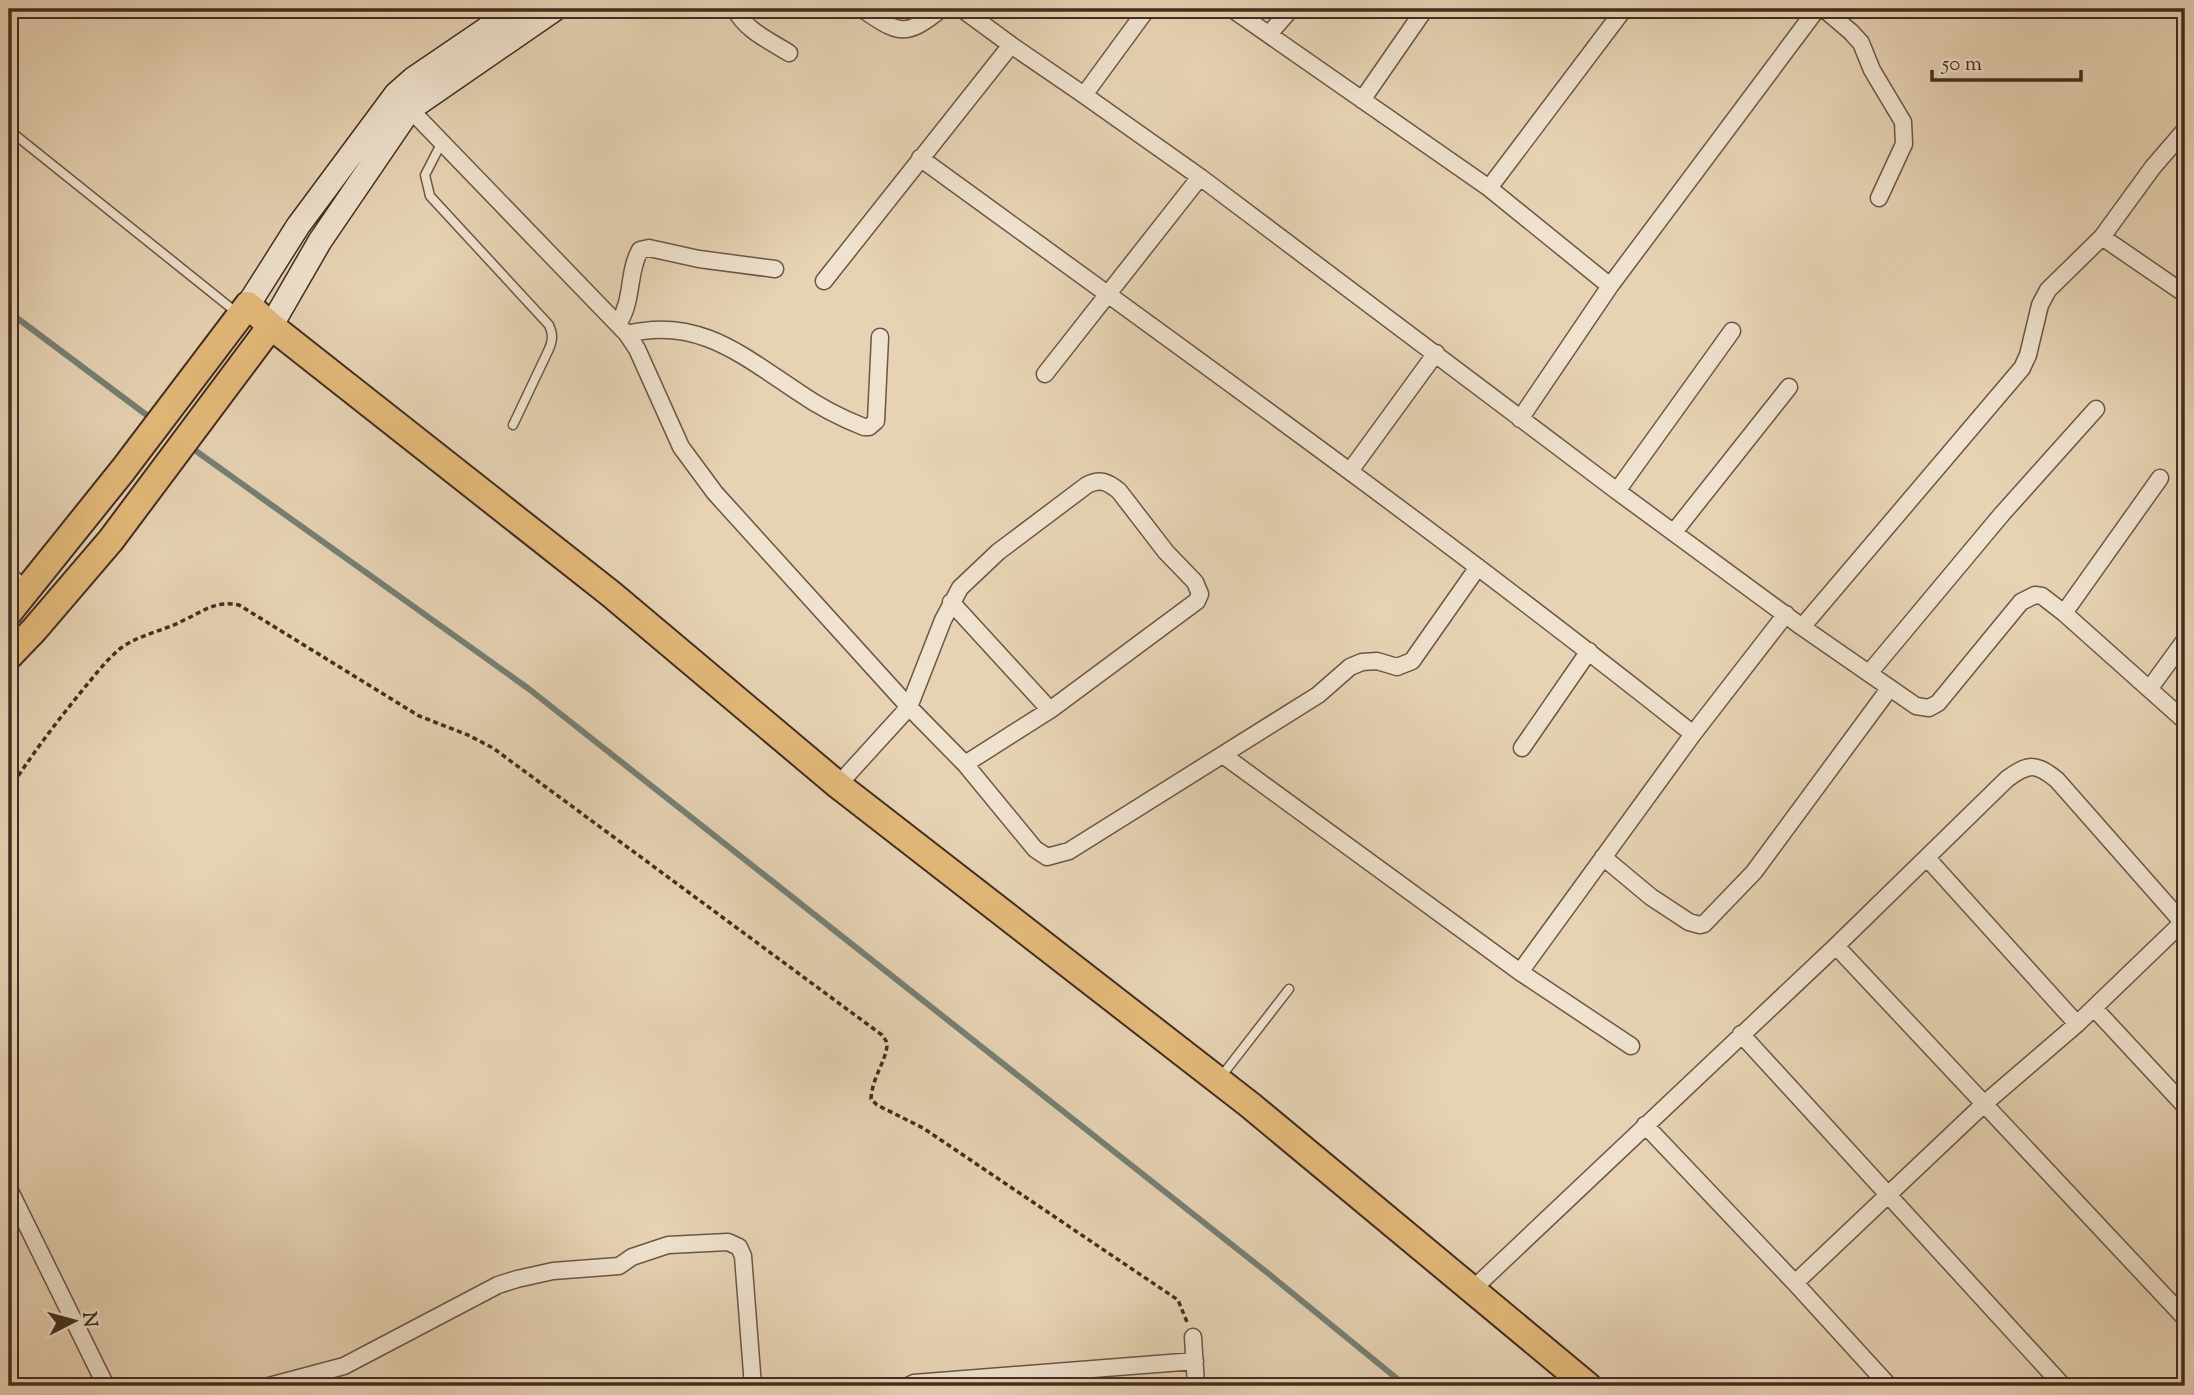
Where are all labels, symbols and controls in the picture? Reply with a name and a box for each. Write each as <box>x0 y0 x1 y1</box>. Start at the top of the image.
scale bar <box>1932 38 2080 82</box>
text: 50 m <box>1941 50 1982 80</box>
north arrow <box>38 1286 108 1356</box>
text: N <box>74 1311 103 1328</box>

